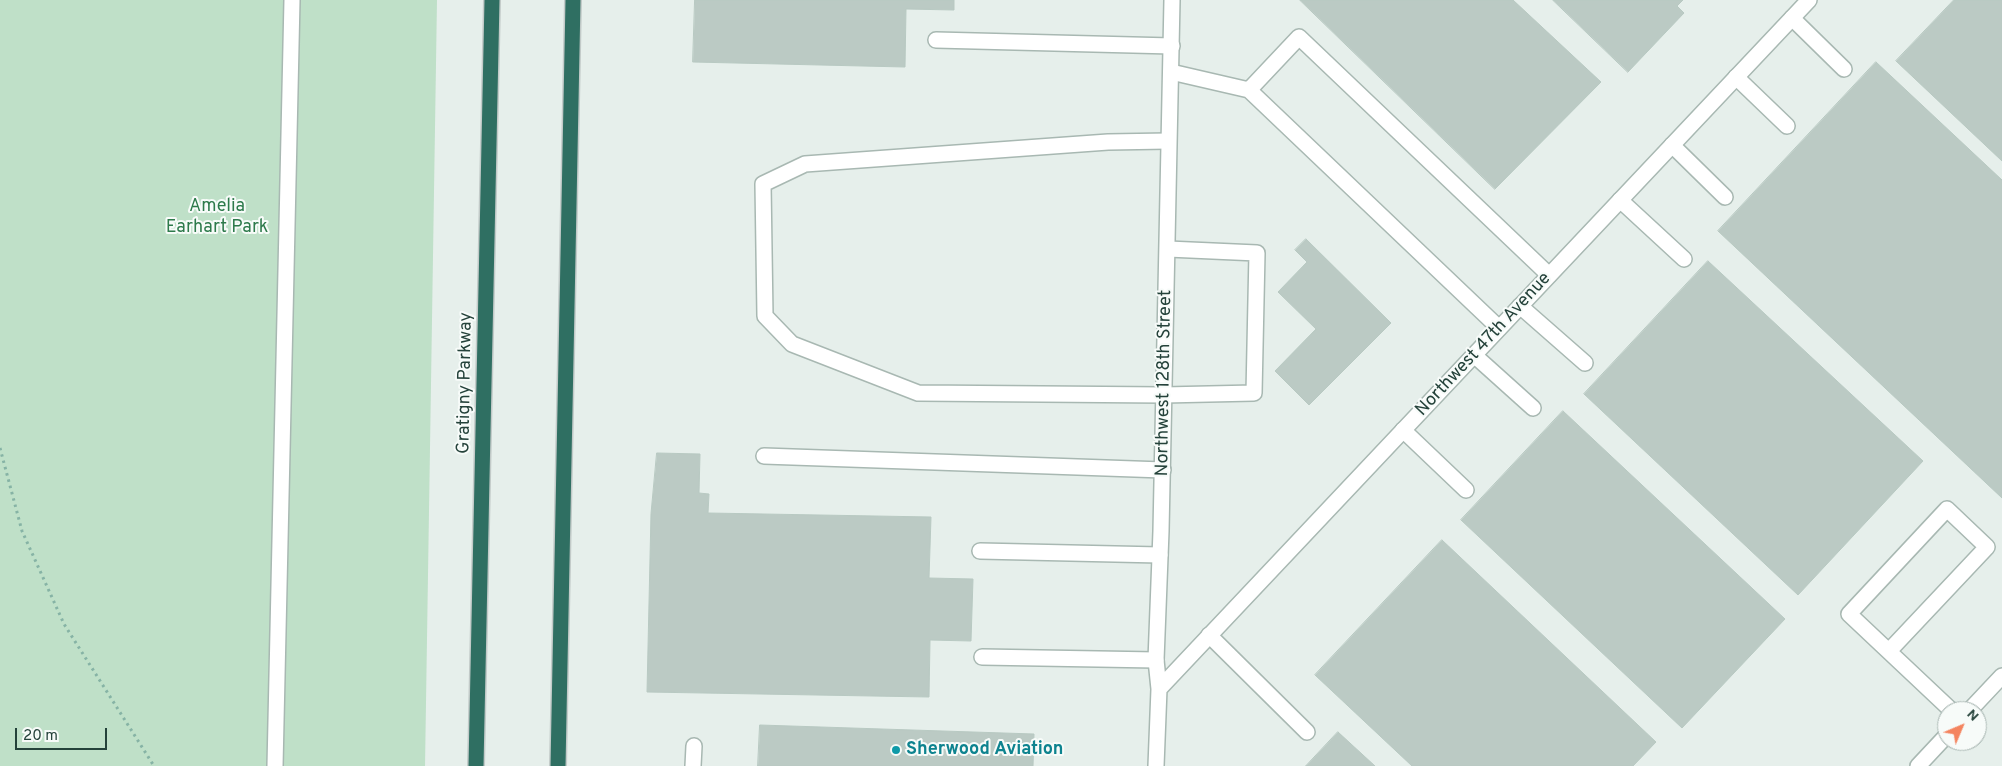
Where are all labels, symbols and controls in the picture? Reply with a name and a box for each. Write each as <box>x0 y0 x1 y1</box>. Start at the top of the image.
park label: Amelia Earhart Park <box>166 196 268 238</box>
street label: Northwest 47th Avenue <box>1412 269 1556 421</box>
street label: Northwest 128th Street <box>1153 289 1177 477</box>
street label: Gratigny Parkway <box>454 312 478 454</box>
north arrow <box>1937 701 1987 751</box>
text: N <box>1963 706 1982 725</box>
scale bar <box>18 718 110 750</box>
text: 20 m <box>23 727 58 746</box>
place label: Sherwood Aviation <box>906 739 1064 761</box>
marker: Sherwood Aviation <box>890 744 902 756</box>

